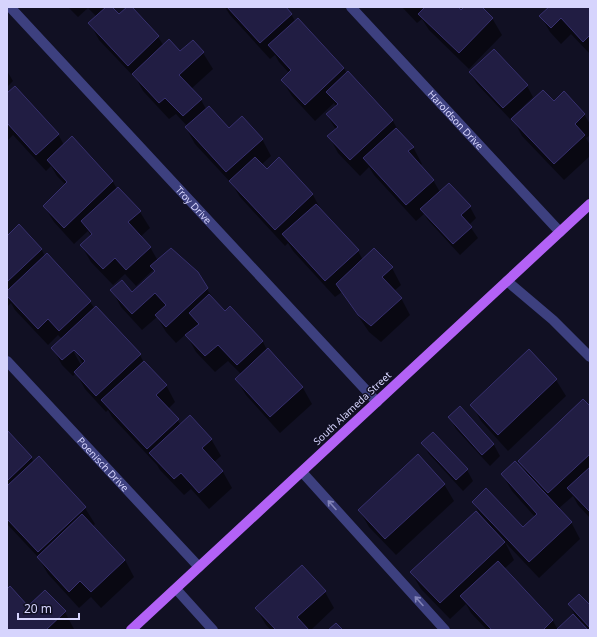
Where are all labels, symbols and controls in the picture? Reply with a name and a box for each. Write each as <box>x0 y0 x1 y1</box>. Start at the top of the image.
street label: Haroldson Drive <box>425 87 487 153</box>
street label: Troy Drive <box>173 183 215 227</box>
street label: South Alameda Street <box>310 368 394 448</box>
street label: Poenisch Drive <box>74 434 132 495</box>
one-way arrow <box>327 500 336 510</box>
scale bar <box>18 595 79 621</box>
one-way arrow <box>414 596 424 606</box>
text: 20 m <box>24 600 52 617</box>

